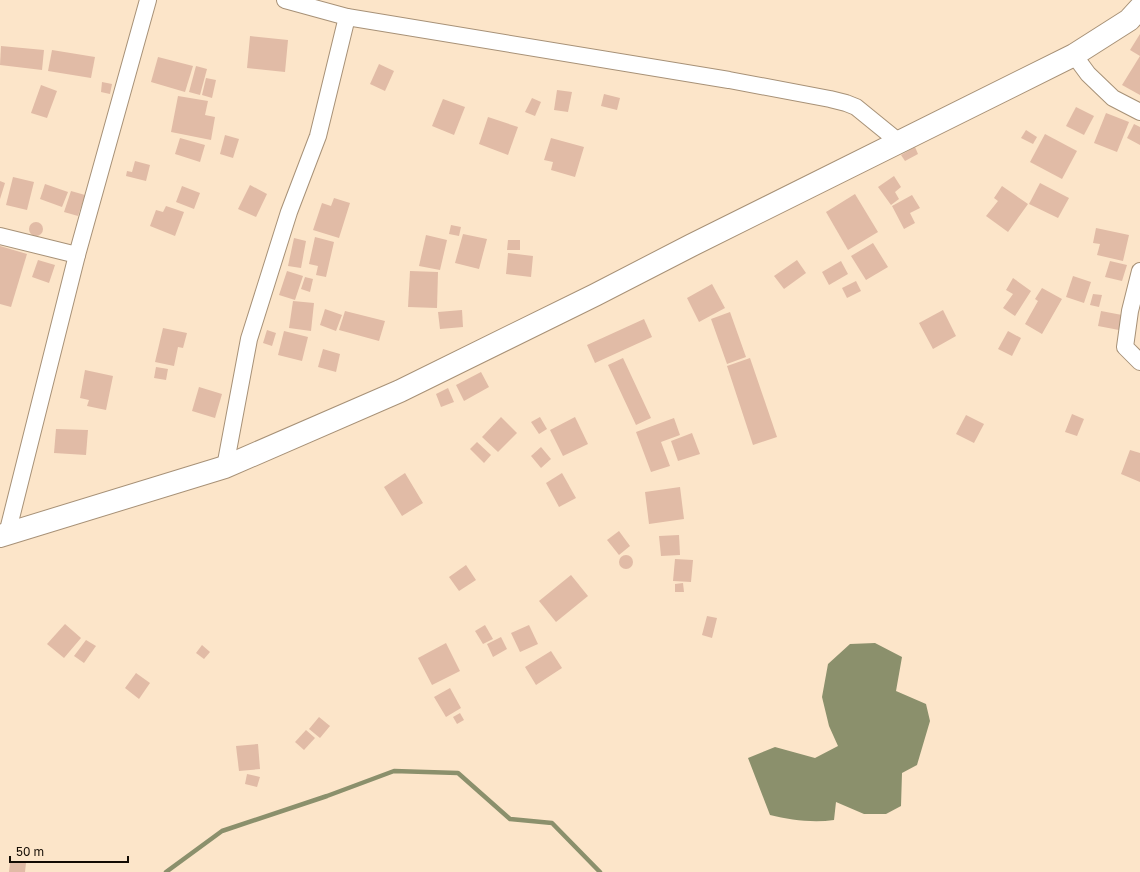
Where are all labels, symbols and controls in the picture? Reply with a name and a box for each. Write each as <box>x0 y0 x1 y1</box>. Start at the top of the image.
scale bar <box>10 838 128 864</box>
text: 50 m <box>16 844 44 859</box>

